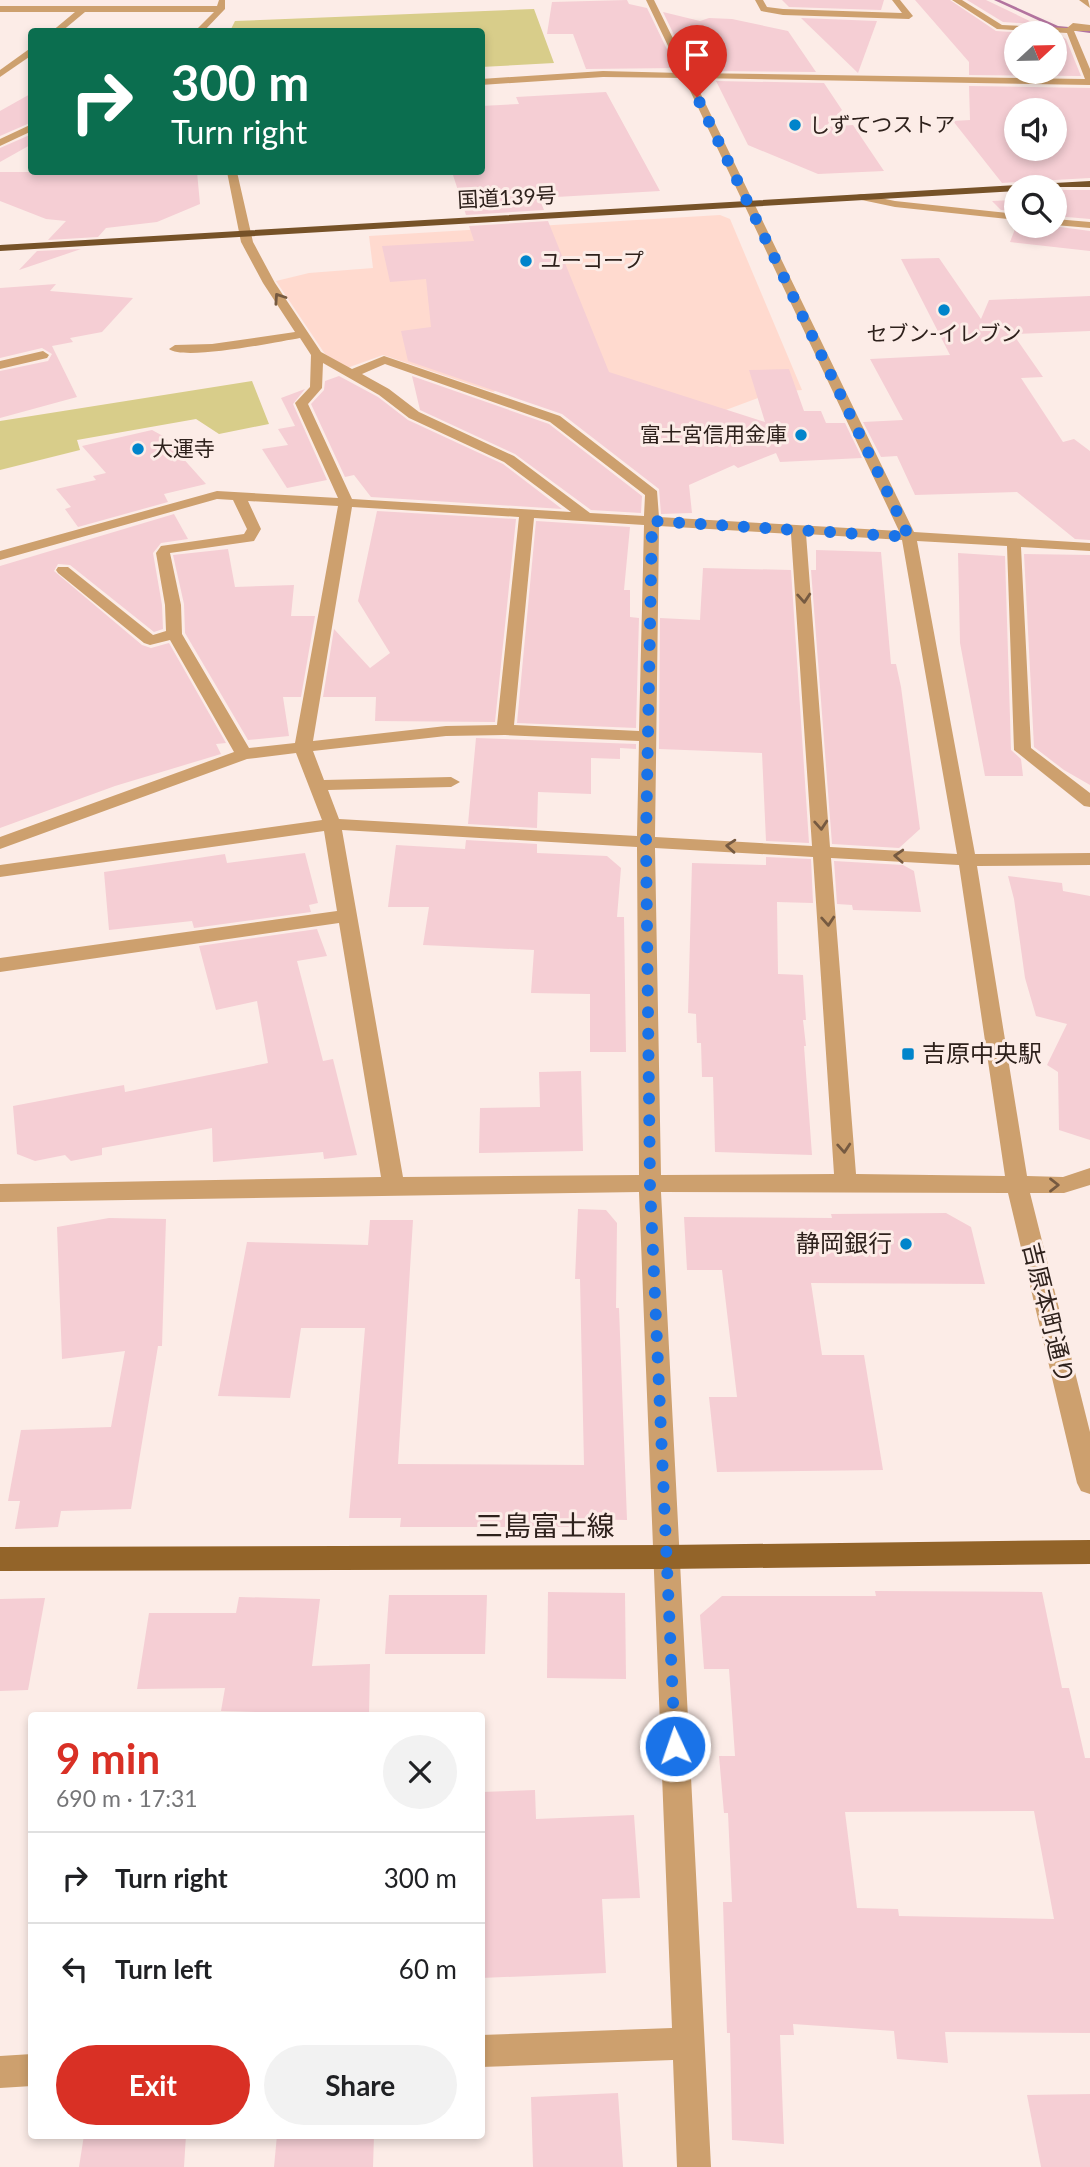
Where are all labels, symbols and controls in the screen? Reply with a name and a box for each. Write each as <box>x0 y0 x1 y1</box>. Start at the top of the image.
north arrow <box>1004 21 1068 84</box>
map controls <box>1004 21 1067 238</box>
pin <box>667 25 727 97</box>
icon: arrive <box>678 36 716 74</box>
text: 300 m <box>171 53 309 111</box>
icon: right <box>56 56 147 147</box>
button: sound <box>1004 98 1067 161</box>
place label: しずてつストア <box>809 111 955 136</box>
text: Turn right <box>171 112 307 151</box>
marker: しずてつストア <box>787 117 803 133</box>
button: search <box>1004 175 1067 238</box>
street label: 国道139号 <box>457 181 557 212</box>
place label: ユーコープ <box>540 247 644 272</box>
marker: ユーコープ <box>518 253 534 269</box>
one-way arrow <box>275 293 287 306</box>
marker: セブン-イレブン <box>936 302 952 318</box>
place label: セブン-イレブン <box>867 320 1021 345</box>
place label: 富士宮信用金庫 <box>640 421 787 446</box>
marker: 富士宮信用金庫 <box>793 427 809 443</box>
place label: 大運寺 <box>152 435 215 460</box>
marker: 大運寺 <box>130 441 146 457</box>
one-way arrow <box>796 593 811 604</box>
one-way arrow <box>813 820 828 831</box>
one-way arrow <box>725 839 736 854</box>
one-way arrow <box>893 849 904 864</box>
one-way arrow <box>820 916 835 927</box>
place label: 吉原中央駅 <box>922 1038 1042 1067</box>
marker: 吉原中央駅 <box>900 1046 916 1062</box>
one-way arrow <box>836 1143 851 1154</box>
one-way arrow <box>1049 1177 1060 1193</box>
place label: 静岡銀行 <box>796 1228 892 1257</box>
marker: 静岡銀行 <box>898 1236 914 1252</box>
street label: 吉原本町通り <box>1018 1239 1081 1386</box>
street label: 三島富士線 <box>475 1508 615 1542</box>
position arrow <box>638 1709 712 1783</box>
text: 9 min <box>56 1733 160 1783</box>
button: close <box>383 1735 457 1809</box>
text: 690 m · 17:31 <box>56 1784 198 1812</box>
icon: right <box>56 1859 94 1897</box>
text: Turn right <box>115 1862 228 1894</box>
text: 300 m <box>384 1862 457 1894</box>
icon: left <box>56 1950 94 1988</box>
text: Turn left <box>115 1953 212 1985</box>
text: 60 m <box>399 1953 457 1985</box>
button: Exit <box>56 2045 250 2125</box>
button: Share <box>264 2045 457 2125</box>

